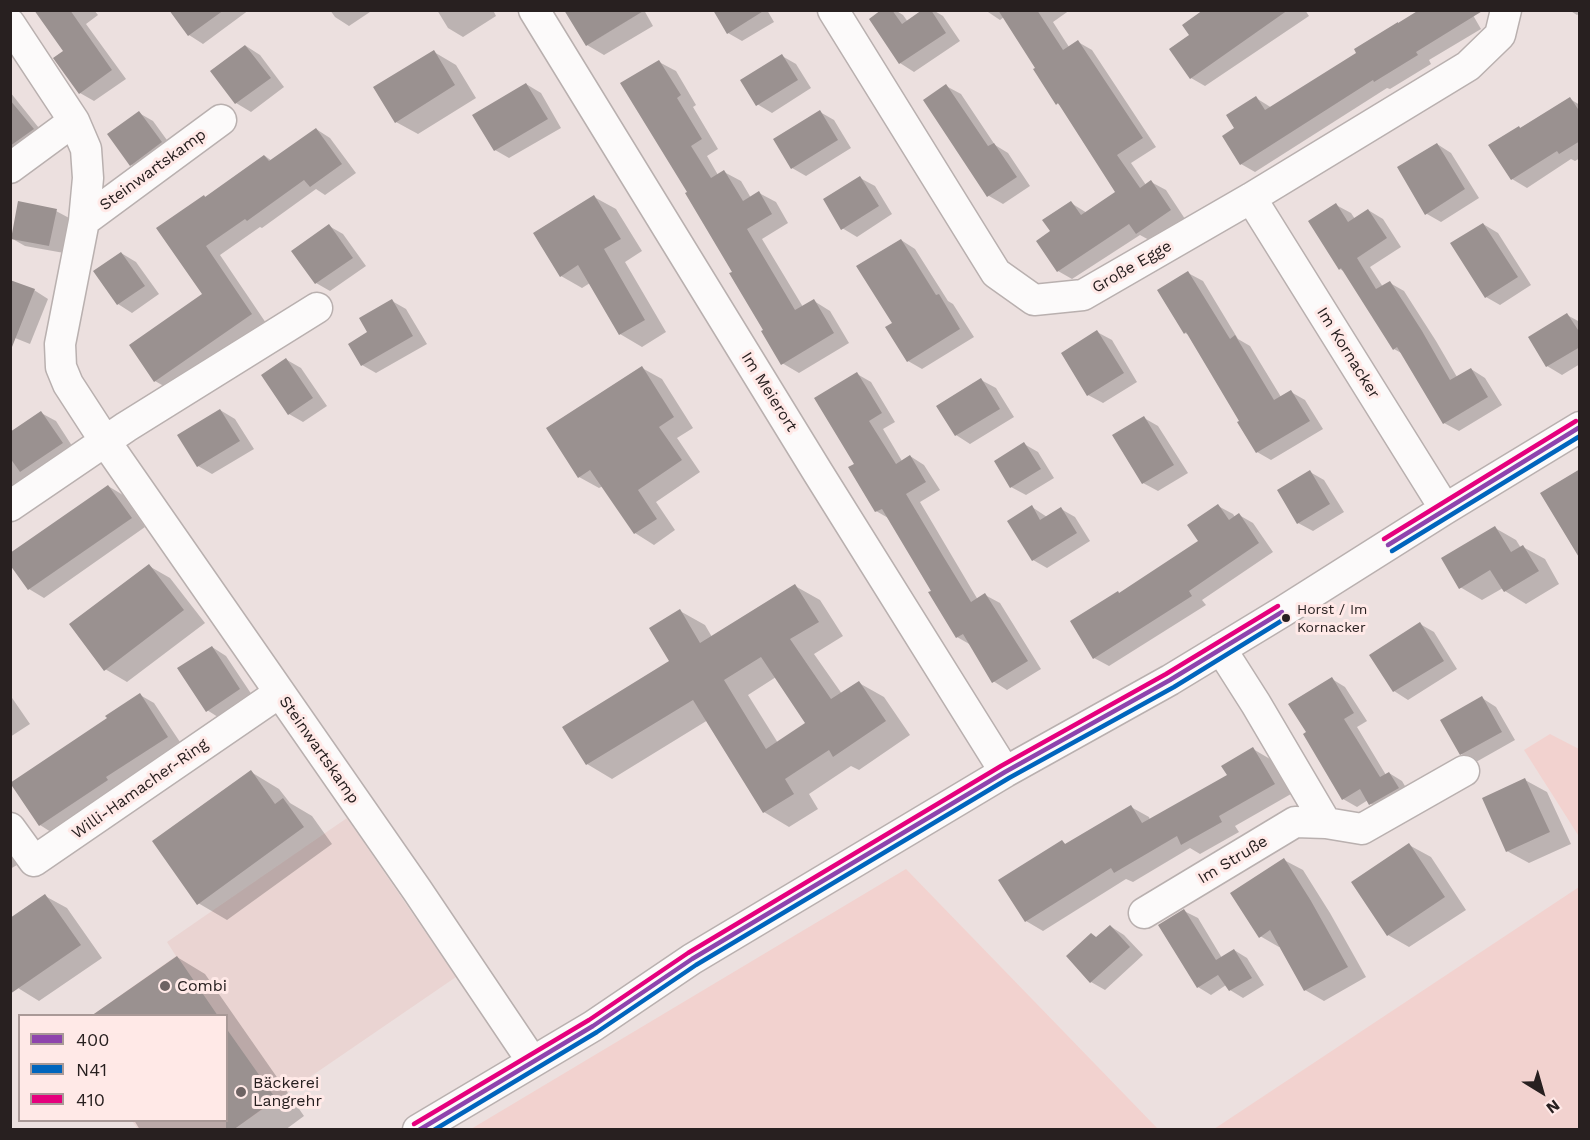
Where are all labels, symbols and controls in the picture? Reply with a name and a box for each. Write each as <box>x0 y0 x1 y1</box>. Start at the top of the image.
street label: Steinwartskamp <box>96 125 210 215</box>
street label: Große Egge <box>1089 237 1175 297</box>
street label: Im Kornacker <box>1312 304 1384 402</box>
street label: Im Meierort <box>737 349 801 435</box>
place label: Horst / Im Kornacker <box>1297 602 1367 634</box>
marker: Horst / Im Kornacker <box>1280 612 1292 624</box>
street label: Steinwartskamp <box>275 693 363 807</box>
street label: Willi-Hamacher-Ring <box>68 735 212 843</box>
street label: Im Struße <box>1195 832 1271 888</box>
place label: Combi <box>177 976 227 996</box>
marker: Combi <box>158 979 172 993</box>
legend <box>18 1014 228 1122</box>
text: 400 <box>76 1029 109 1050</box>
text: N41 <box>76 1059 107 1080</box>
north arrow <box>1512 1062 1572 1122</box>
place label: Bäckerei Langrehr <box>253 1073 322 1111</box>
marker: Bäckerei Langrehr <box>234 1085 248 1099</box>
text: 410 <box>76 1089 105 1110</box>
text: N <box>1543 1096 1564 1118</box>

